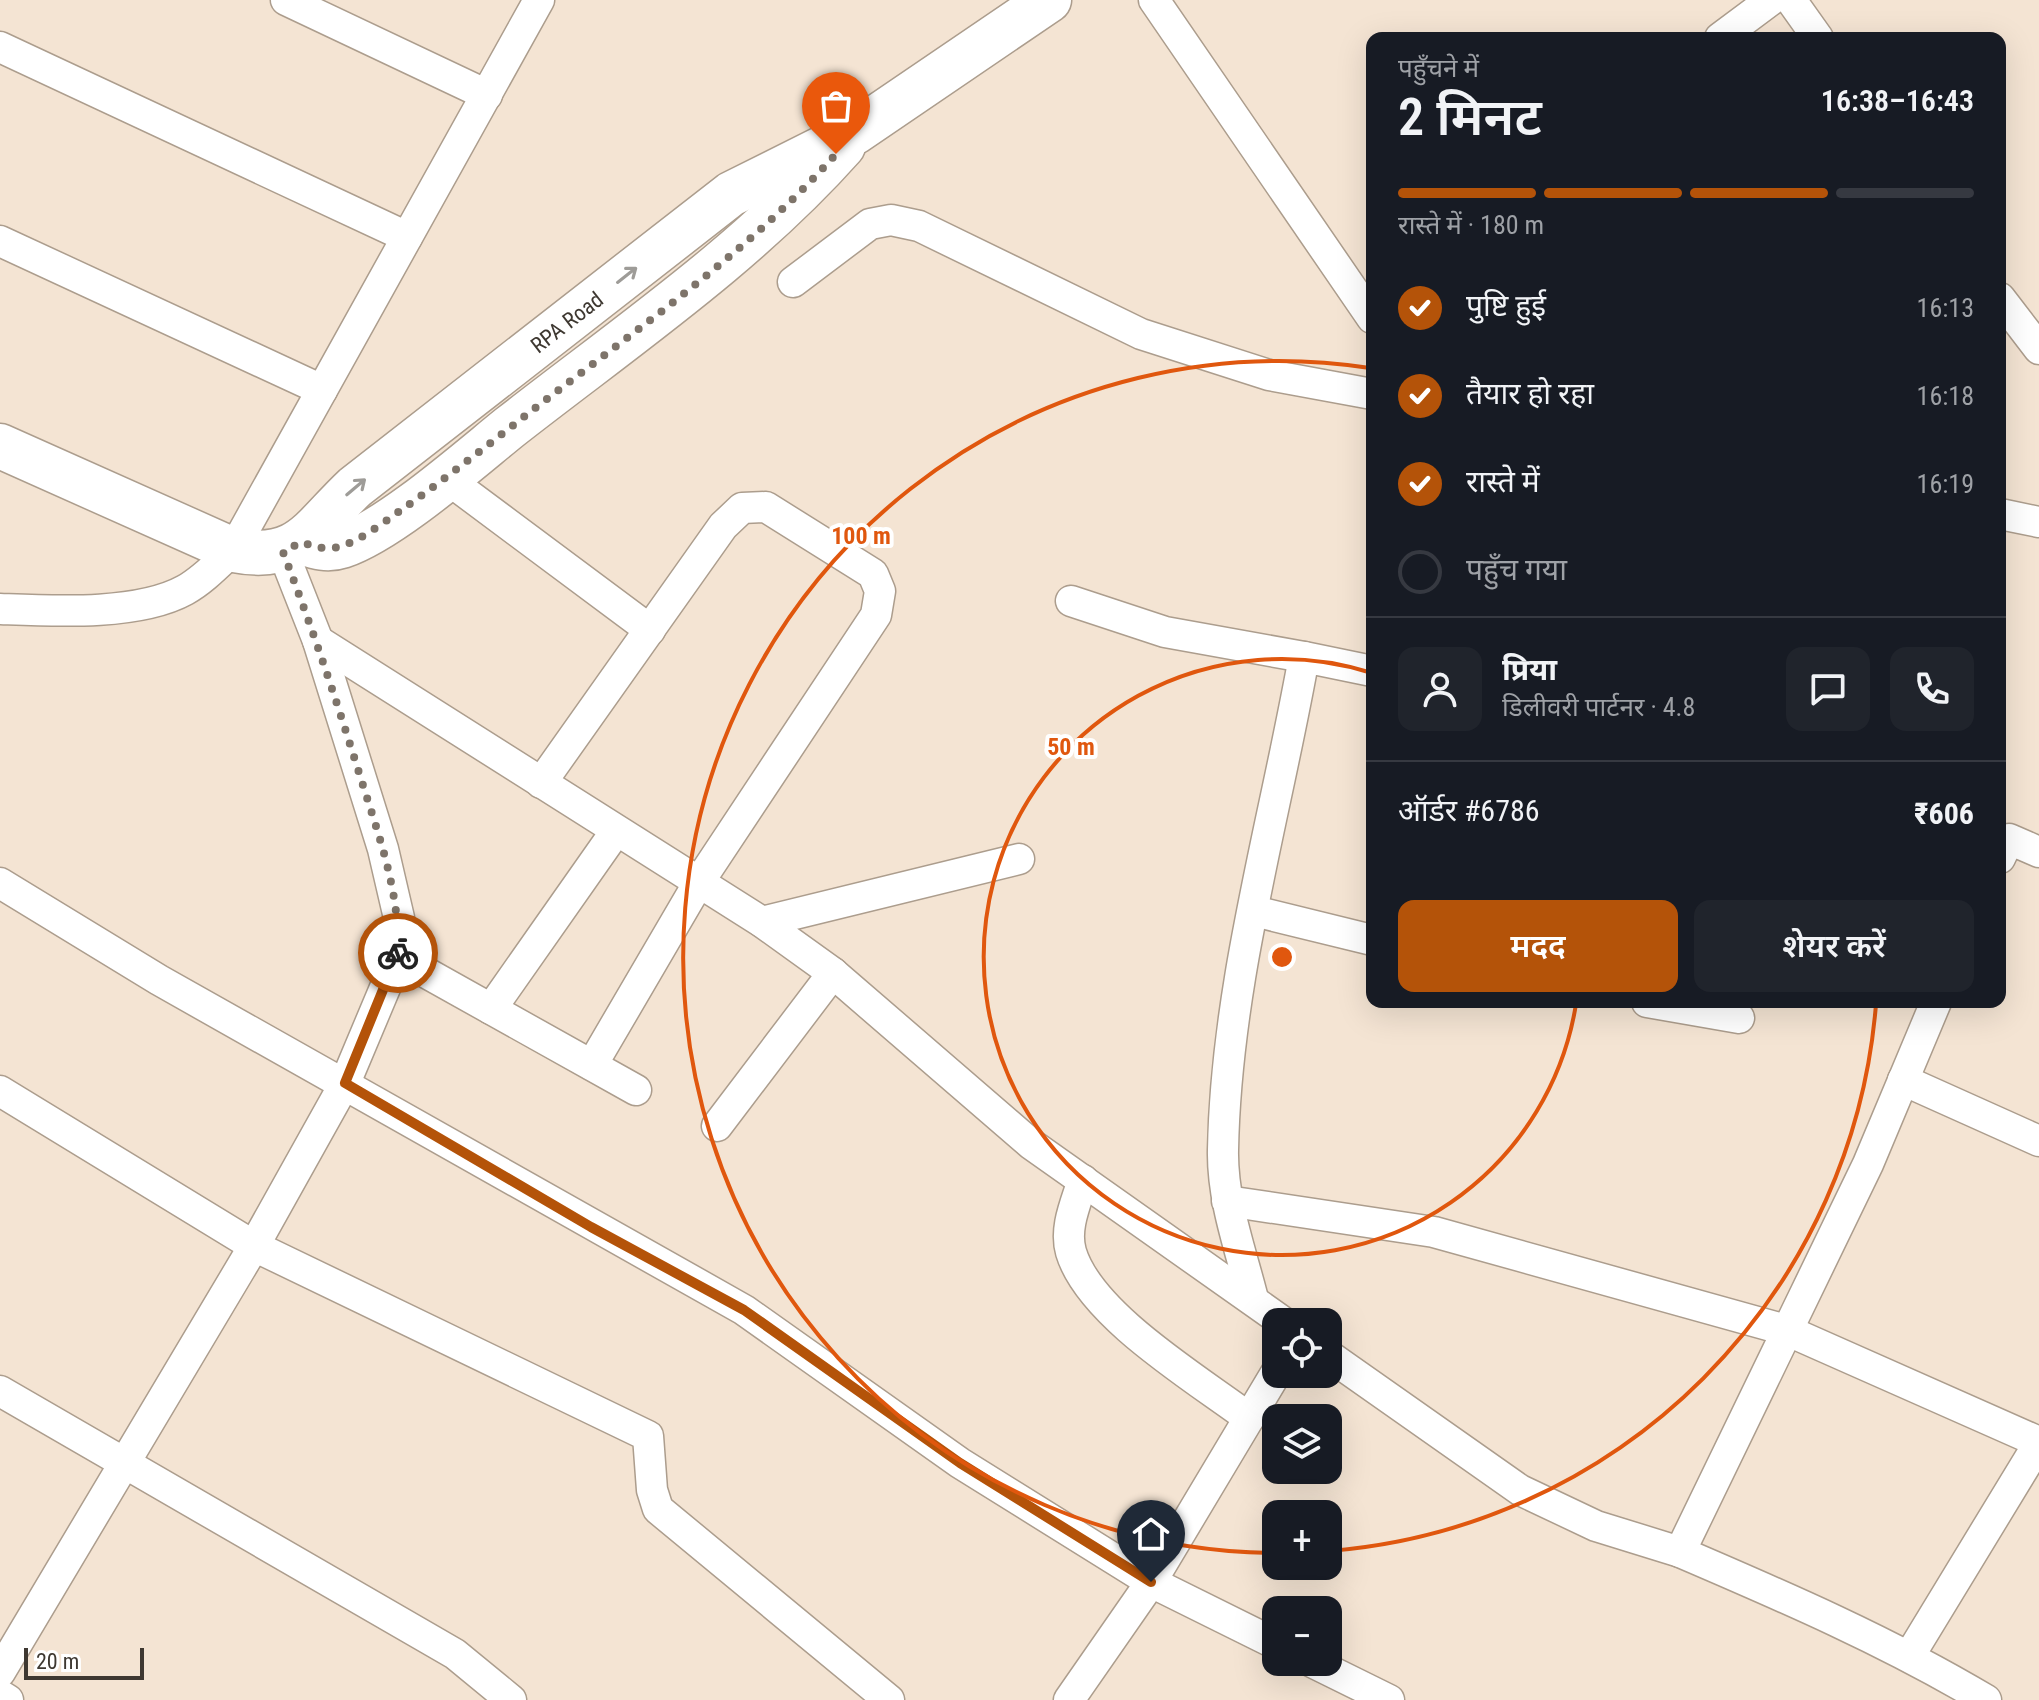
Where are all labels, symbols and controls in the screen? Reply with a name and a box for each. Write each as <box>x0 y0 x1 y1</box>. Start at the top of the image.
text: पहुँचने में <box>1398 53 1479 83</box>
pin <box>802 72 870 154</box>
text: 16:38–16:43 <box>1821 83 1974 118</box>
icon: bag <box>814 84 858 128</box>
text: 2 मिनट <box>1398 87 1542 148</box>
text: रास्ते में · 180 m <box>1398 210 1544 240</box>
one-way arrow <box>616 267 637 284</box>
street label: RPA Road <box>526 286 608 358</box>
icon: check <box>1398 286 1442 330</box>
text: पुष्टि हुई <box>1466 288 1546 323</box>
text: 16:13 <box>1917 293 1974 323</box>
icon: check <box>1398 374 1442 418</box>
text: तैयार हो रहा <box>1466 376 1594 411</box>
text: 16:18 <box>1917 381 1974 411</box>
icon: check <box>1398 462 1442 506</box>
text: रास्ते में <box>1466 464 1540 499</box>
text: 16:19 <box>1917 469 1974 499</box>
one-way arrow <box>346 478 366 496</box>
text: 100 m <box>831 522 891 550</box>
text: पहुँच गया <box>1466 552 1567 587</box>
button: person <box>1398 647 1482 731</box>
button: chat <box>1786 647 1870 731</box>
button: phone <box>1890 647 1974 731</box>
text: प्रिया <box>1502 652 1557 687</box>
text: डिलीवरी पार्टनर · 4.8 <box>1502 692 1695 722</box>
text: 50 m <box>1047 733 1095 761</box>
text: ऑर्डर #6786 <box>1398 793 1540 828</box>
text: ₹606 <box>1914 796 1974 831</box>
button: मदद <box>1398 900 1678 992</box>
button: शेयर करें <box>1694 900 1974 992</box>
courier <box>358 913 438 993</box>
icon: bike <box>376 931 420 975</box>
centre of rings <box>1268 943 1296 971</box>
map controls <box>1262 1308 1342 1676</box>
button: locate <box>1262 1308 1342 1388</box>
button: layers <box>1262 1404 1342 1484</box>
pin <box>1117 1500 1185 1582</box>
button: + <box>1262 1500 1342 1580</box>
icon: home <box>1129 1512 1173 1556</box>
button: − <box>1262 1596 1342 1676</box>
scale bar <box>24 1644 144 1680</box>
text: 20 m <box>36 1649 79 1674</box>

